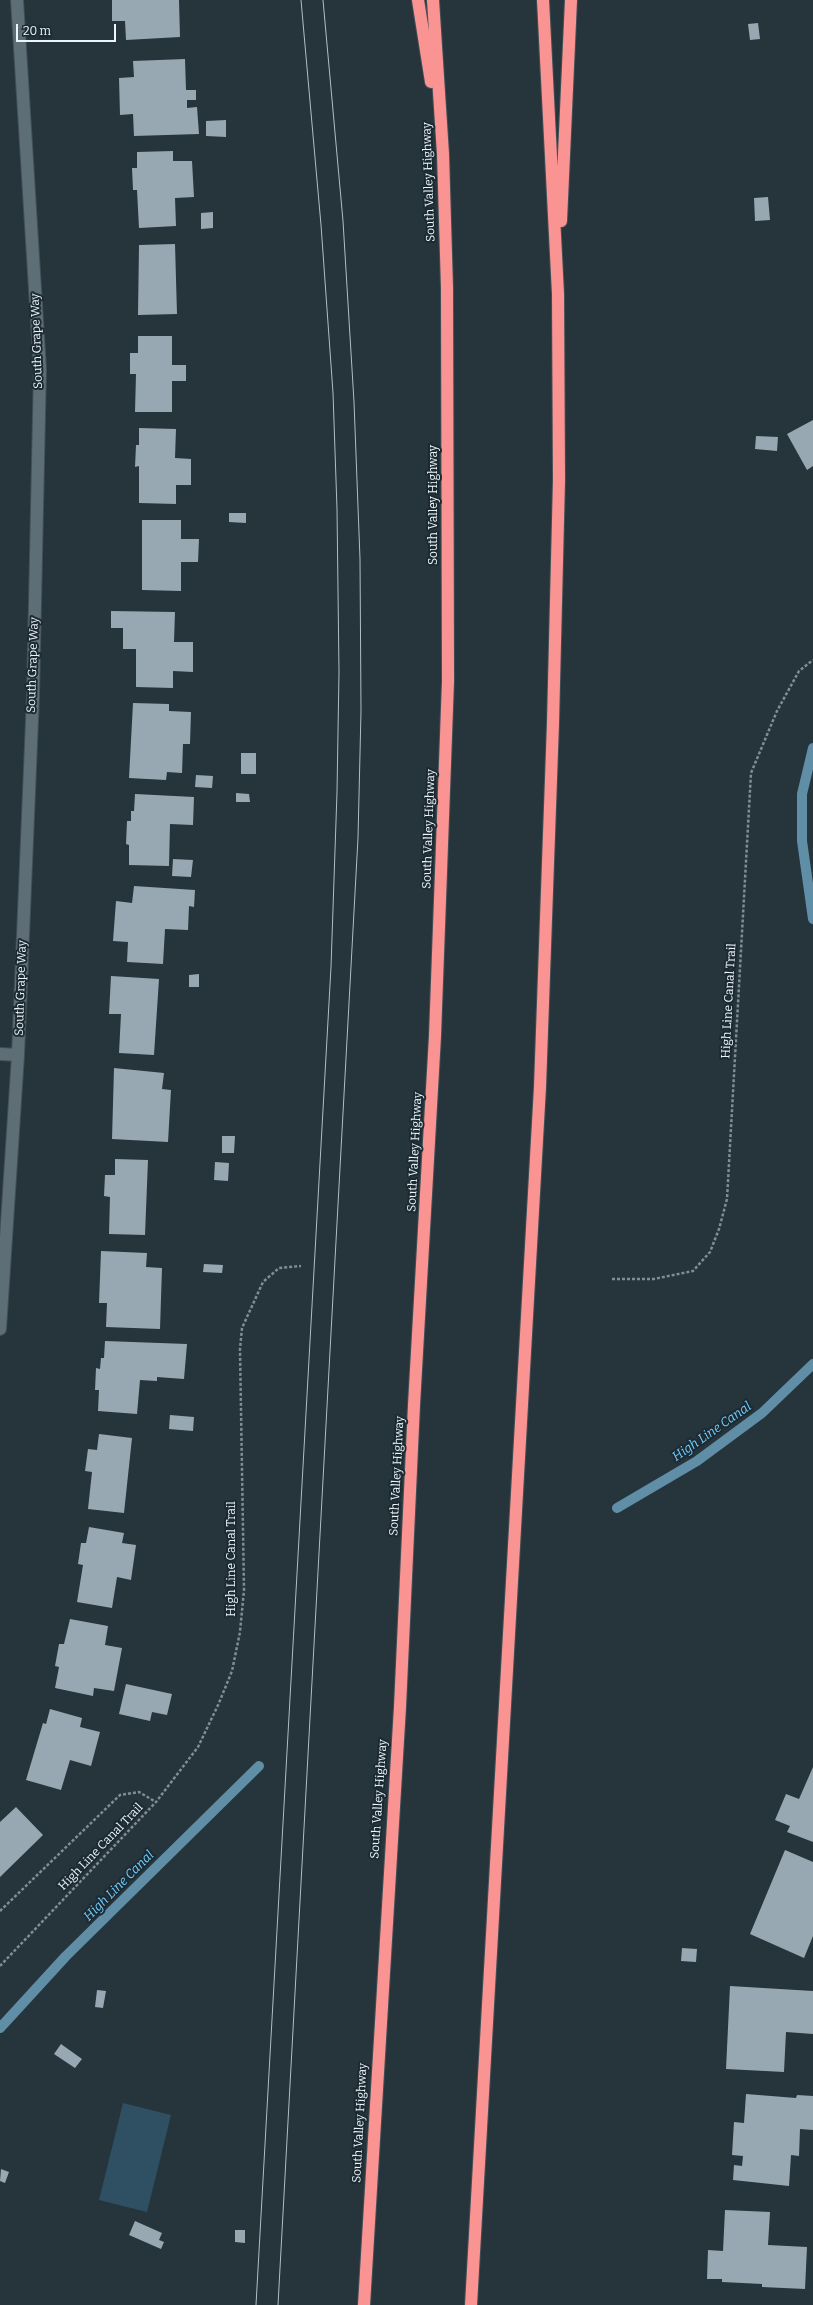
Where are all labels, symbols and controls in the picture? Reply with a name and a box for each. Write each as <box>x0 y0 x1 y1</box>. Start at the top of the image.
scale bar <box>18 16 118 42</box>
text: 20 m <box>23 24 51 38</box>
street label: South Valley Highway <box>420 122 438 242</box>
street label: South Grape Way <box>28 293 46 389</box>
street label: South Valley Highway <box>427 445 441 565</box>
street label: South Grape Way <box>24 617 42 713</box>
street label: South Valley Highway <box>420 769 438 889</box>
street label: South Grape Way <box>12 940 30 1036</box>
street label: High Line Canal Trail <box>719 943 739 1059</box>
street label: South Valley Highway <box>405 1092 425 1212</box>
water label: High Line Canal <box>669 1399 755 1465</box>
street label: South Valley Highway <box>387 1416 407 1536</box>
street label: High Line Canal Trail <box>225 1501 239 1617</box>
street label: South Valley Highway <box>368 1739 390 1859</box>
street label: High Line Canal Trail <box>56 1800 146 1894</box>
water label: High Line Canal <box>81 1848 157 1924</box>
street label: South Valley Highway <box>350 2063 370 2183</box>

